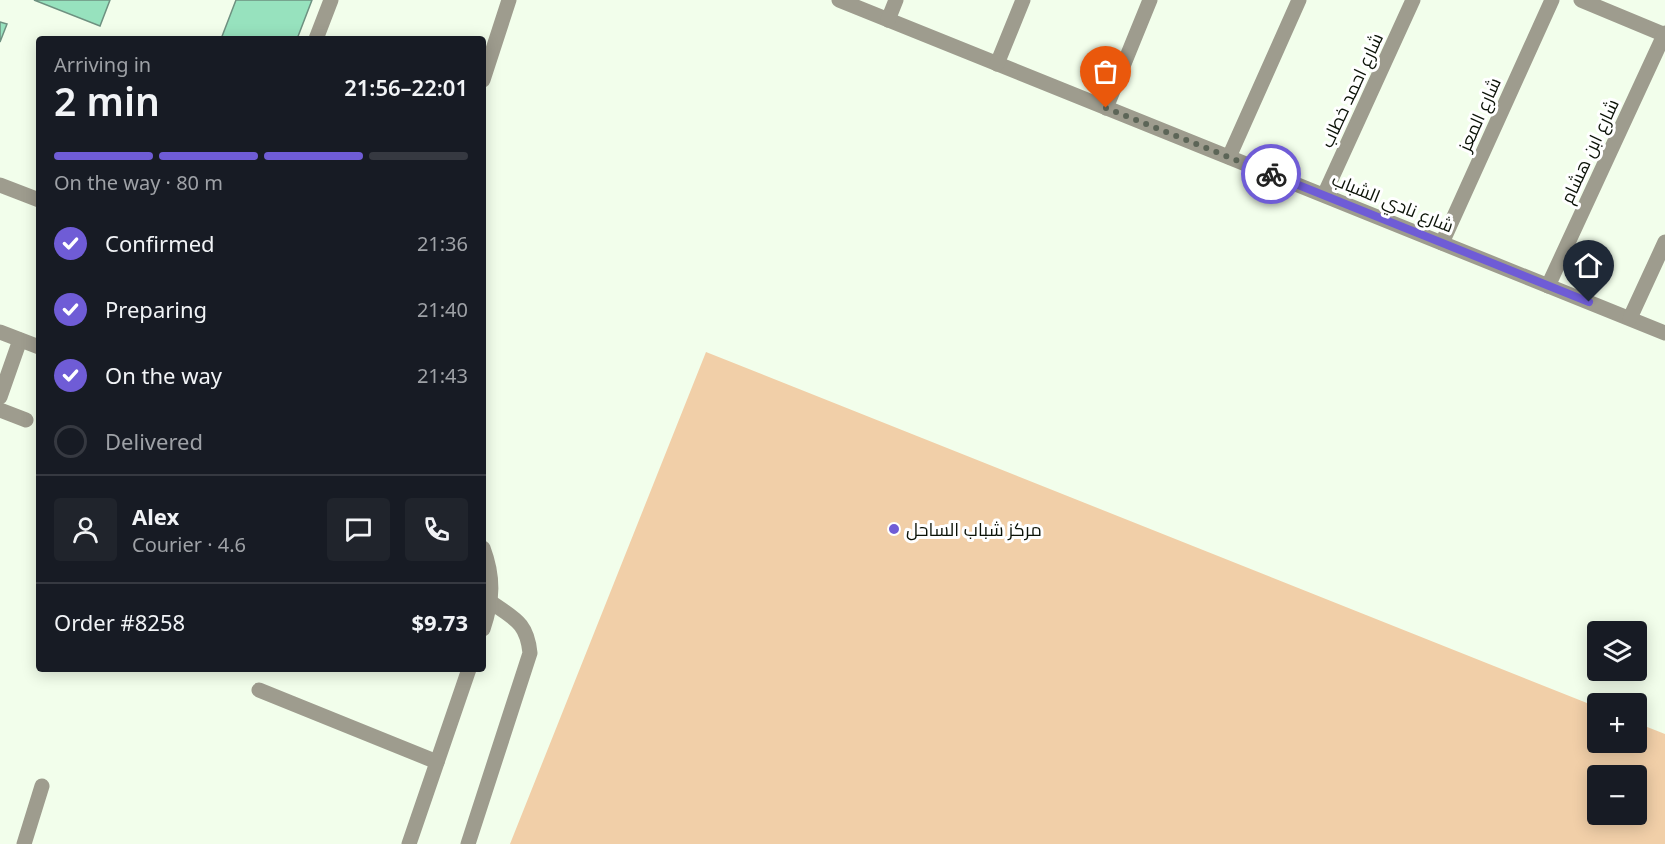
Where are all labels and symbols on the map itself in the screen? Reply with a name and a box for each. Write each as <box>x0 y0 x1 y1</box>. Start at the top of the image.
street label: شارع احمد خطاب <box>1314 29 1389 152</box>
pin <box>1080 46 1131 108</box>
street label: شارع المعز <box>1452 73 1507 156</box>
street label: شارع ابن هشام <box>1554 95 1625 208</box>
courier <box>1241 144 1301 204</box>
street label: شارع نادي الشباب <box>1327 167 1457 240</box>
pin <box>1563 240 1614 302</box>
place label: مركز شباب الساحل <box>906 517 1042 541</box>
marker: مركز شباب الساحل <box>887 522 901 536</box>

